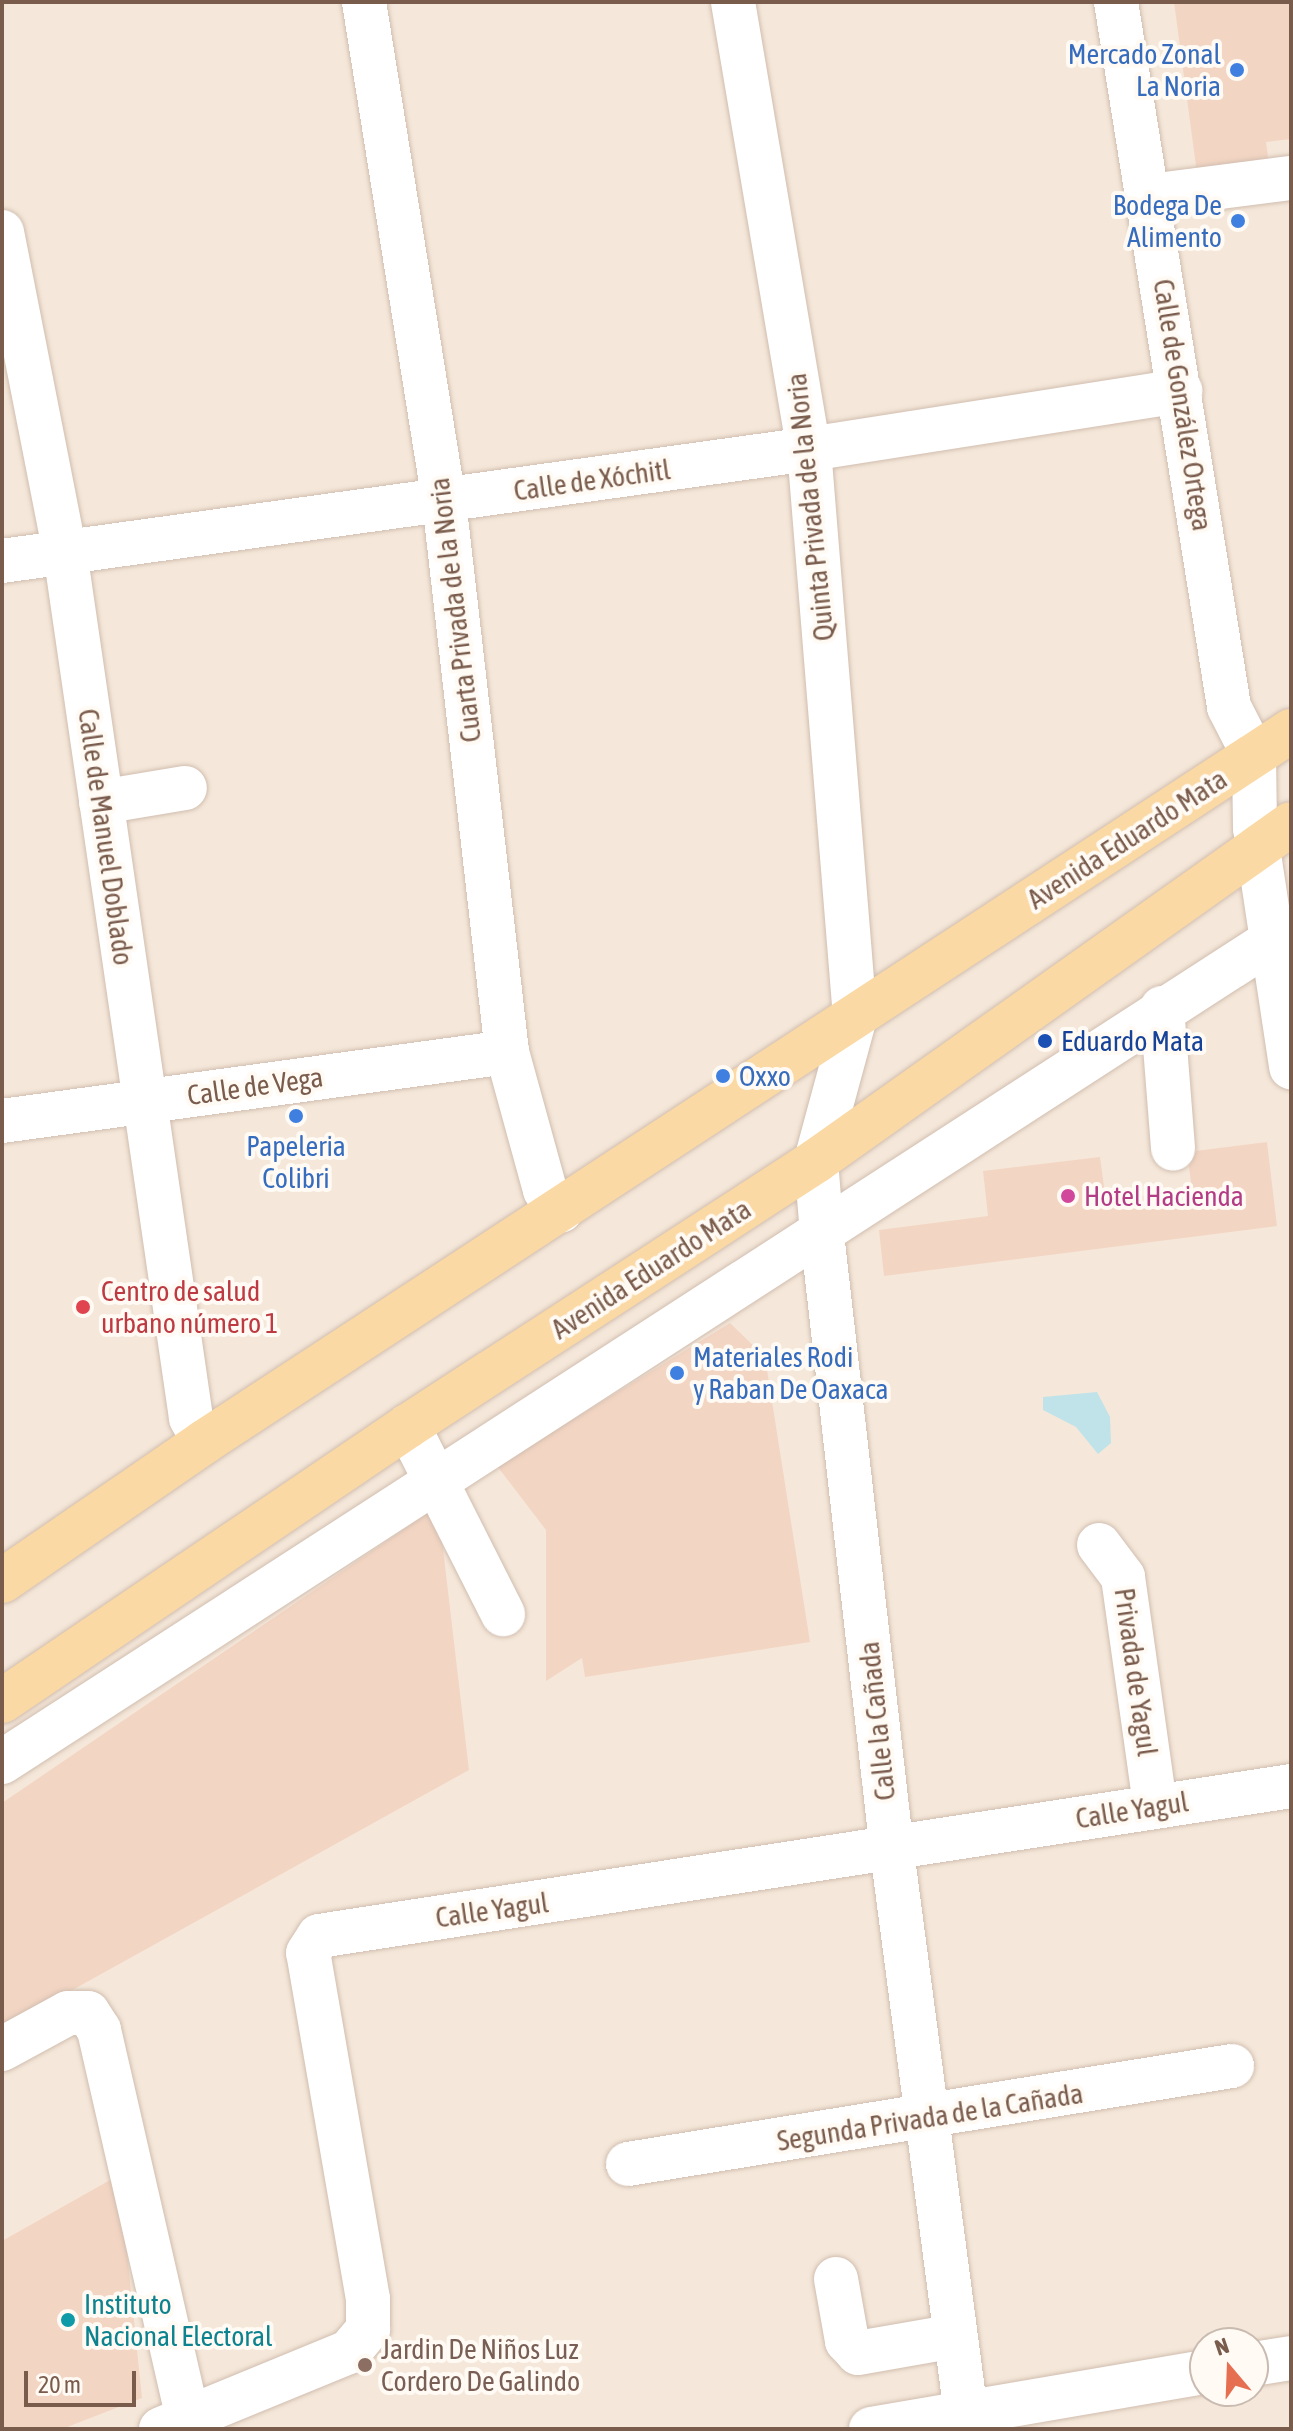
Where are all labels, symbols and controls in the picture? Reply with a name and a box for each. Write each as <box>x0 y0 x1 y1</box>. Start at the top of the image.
place label: Mercado Zonal La Noria <box>1068 37 1221 103</box>
marker: Mercado Zonal La Noria <box>1228 61 1246 79</box>
place label: Bodega De Alimento <box>1113 188 1222 254</box>
marker: Bodega De Alimento <box>1229 212 1247 230</box>
street label: Calle de González Ortega <box>1147 277 1219 533</box>
street label: Quinta Privada de la Noria <box>779 371 841 643</box>
street label: Calle de Xóchitl <box>512 452 672 508</box>
street label: Cuarta Privada de la Noria <box>422 476 488 744</box>
street label: Calle de Manuel Doblado <box>71 707 141 967</box>
street label: Avenida Eduardo Mata <box>1021 762 1233 916</box>
place label: Eduardo Mata <box>1061 1024 1204 1058</box>
marker: Eduardo Mata <box>1036 1032 1054 1050</box>
place label: Oxxo <box>739 1059 791 1093</box>
street label: Calle de Vega <box>185 1060 325 1112</box>
marker: Oxxo <box>714 1067 732 1085</box>
marker: Papeleria Colibri <box>287 1107 305 1125</box>
place label: Papeleria Colibri <box>246 1129 346 1195</box>
place label: Hotel Hacienda <box>1084 1179 1244 1213</box>
marker: Hotel Hacienda <box>1059 1187 1077 1205</box>
street label: Avenida Eduardo Mata <box>545 1192 757 1346</box>
place label: Centro de salud urbano número 1 <box>101 1274 278 1340</box>
marker: Centro de salud urbano número 1 <box>72 1296 94 1318</box>
place label: Materiales Rodi y Raban De Oaxaca <box>693 1340 888 1406</box>
marker: Materiales Rodi y Raban De Oaxaca <box>668 1364 686 1382</box>
street label: Privada de Yagul <box>1108 1586 1164 1758</box>
street label: Calle la Cañada <box>852 1640 902 1802</box>
street label: Calle Yagul <box>1073 1785 1191 1835</box>
street label: Calle Yagul <box>433 1885 551 1935</box>
street label: Segunda Privada de la Cañada <box>775 2076 1085 2158</box>
place label: Instituto Nacional Electoral <box>84 2287 272 2353</box>
marker: Instituto Nacional Electoral <box>59 2311 77 2329</box>
north arrow <box>1189 2327 1269 2407</box>
place label: Jardin De Niños Luz Cordero De Galindo <box>381 2332 580 2398</box>
text: N <box>1211 2332 1232 2361</box>
scale bar <box>28 2355 140 2405</box>
marker: Jardin De Niños Luz Cordero De Galindo <box>356 2356 374 2374</box>
text: 20 m <box>38 2371 81 2398</box>

